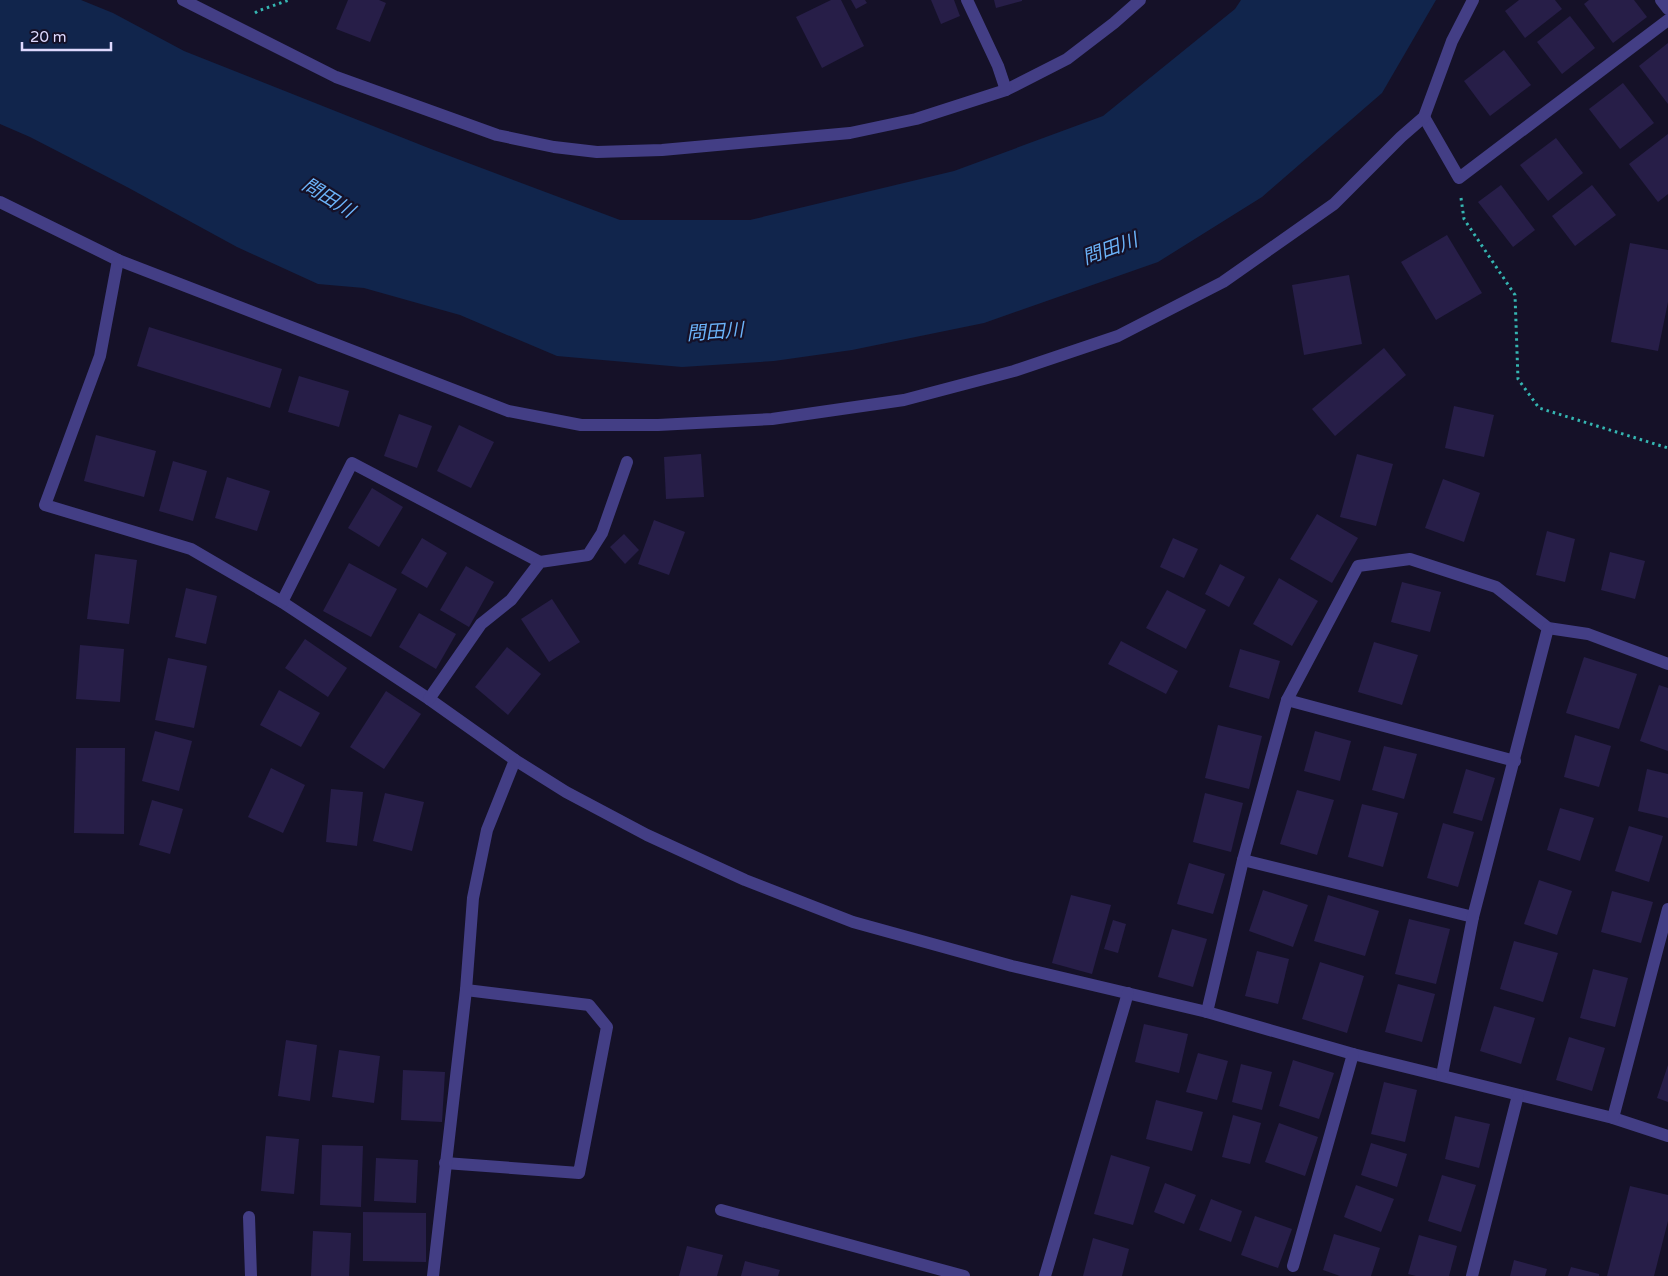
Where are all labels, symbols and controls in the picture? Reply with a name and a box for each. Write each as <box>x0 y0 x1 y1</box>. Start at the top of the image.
scale bar <box>22 20 111 52</box>
text: 20 m <box>30 28 67 46</box>
water label: 問田川 <box>298 174 360 223</box>
water label: 問田川 <box>1079 228 1142 269</box>
water label: 問田川 <box>686 319 746 345</box>

